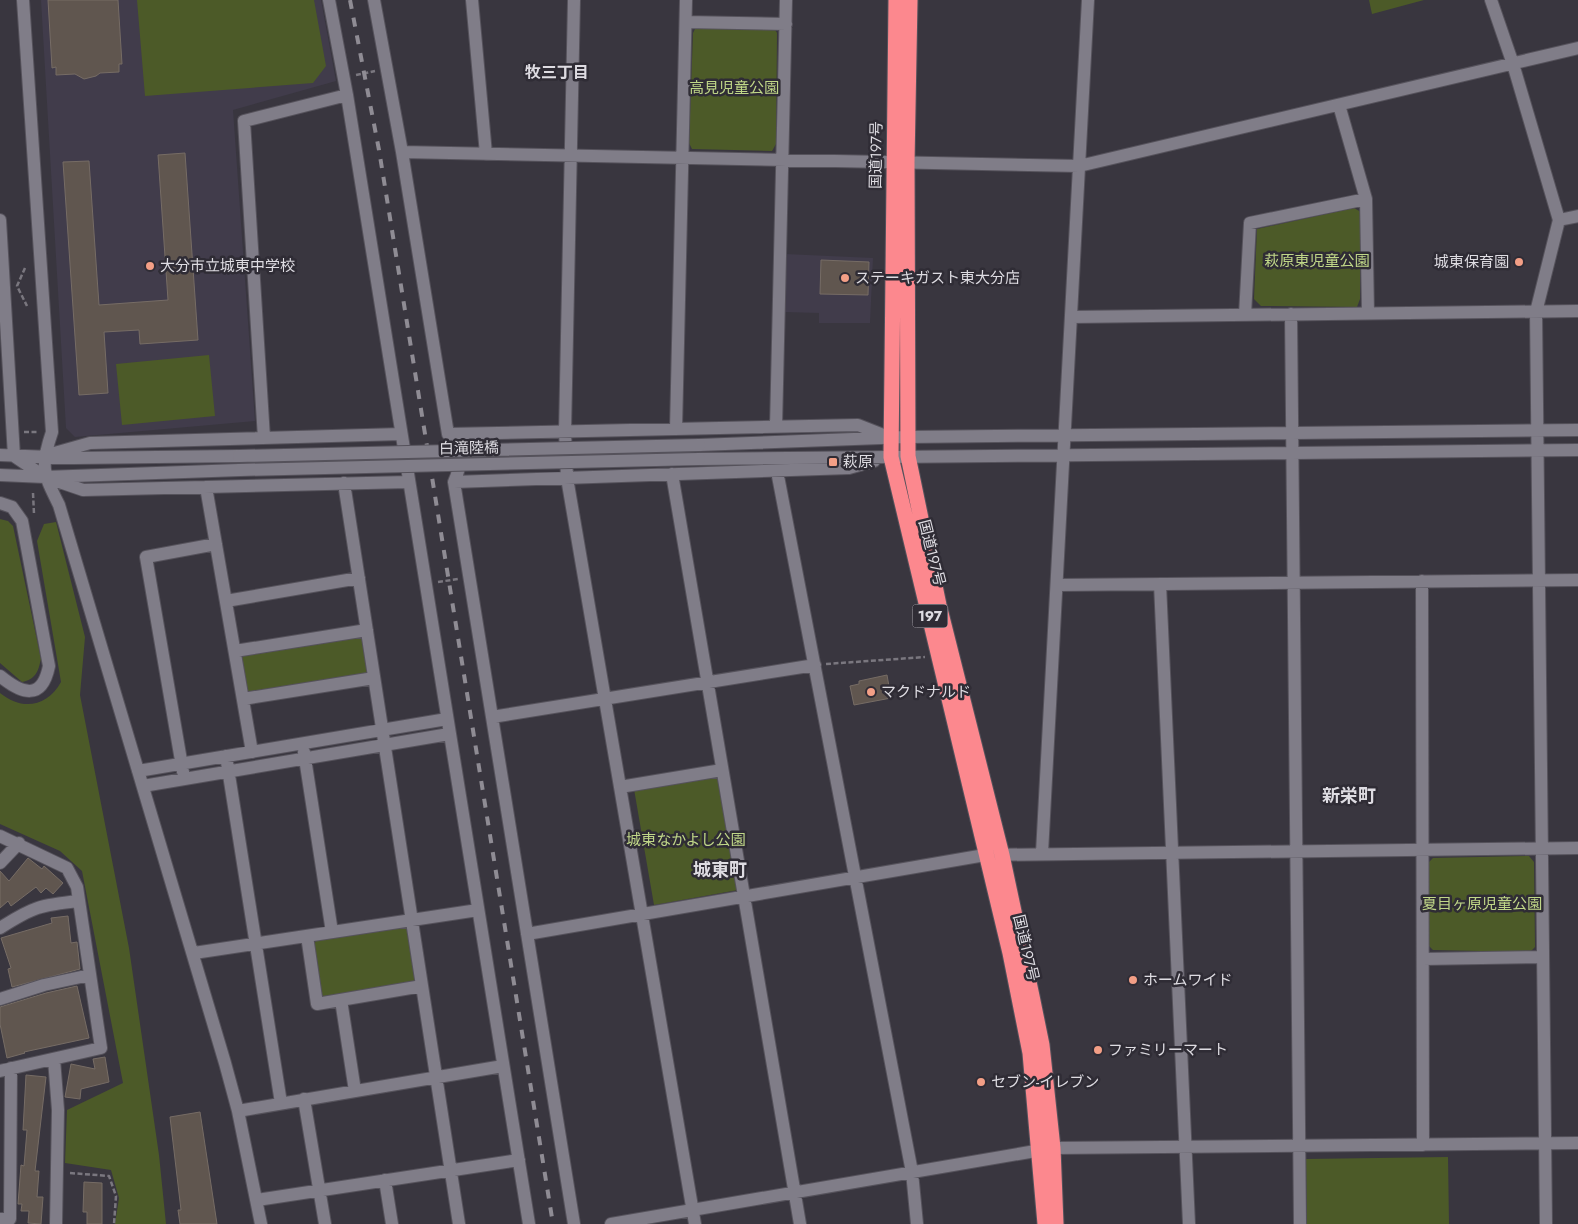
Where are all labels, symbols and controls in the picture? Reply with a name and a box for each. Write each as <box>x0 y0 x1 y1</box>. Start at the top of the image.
district label: 牧三丁目 <box>525 61 589 84</box>
park label: 高見児童公園 <box>689 77 779 99</box>
street label: 国道197号 <box>864 121 888 189</box>
park label: 萩原東児童公園 <box>1264 250 1370 272</box>
place label: 城東保育園 <box>1434 251 1509 273</box>
place label: 大分市立城東中学校 <box>160 255 295 277</box>
marker: 城東保育園 <box>1513 256 1525 268</box>
marker: 大分市立城東中学校 <box>144 260 156 272</box>
place label: ステーキガスト東大分店 <box>855 267 1020 289</box>
marker: ステーキガスト東大分店 <box>839 272 851 284</box>
street label: 白滝陸橋 <box>439 436 499 460</box>
place label: 萩原 <box>843 451 873 473</box>
marker: 萩原 <box>827 456 839 468</box>
street label: 国道197号 <box>913 517 951 589</box>
road number: 197 <box>912 604 948 628</box>
place label: マクドナルド <box>881 681 971 703</box>
marker: マクドナルド <box>865 686 877 698</box>
district label: 新栄町 <box>1322 783 1376 809</box>
park label: 城東なかよし公園 <box>626 829 746 851</box>
district label: 城東町 <box>693 857 747 883</box>
park label: 夏目ヶ原児童公園 <box>1422 893 1542 915</box>
street label: 国道197号 <box>1008 912 1044 984</box>
place label: ホームワイド <box>1143 969 1233 991</box>
marker: ホームワイド <box>1127 974 1139 986</box>
place label: ファミリーマート <box>1108 1039 1228 1061</box>
marker: ファミリーマート <box>1092 1044 1104 1056</box>
place label: セブン-イレブン <box>991 1071 1099 1093</box>
marker: セブン-イレブン <box>975 1076 987 1088</box>

